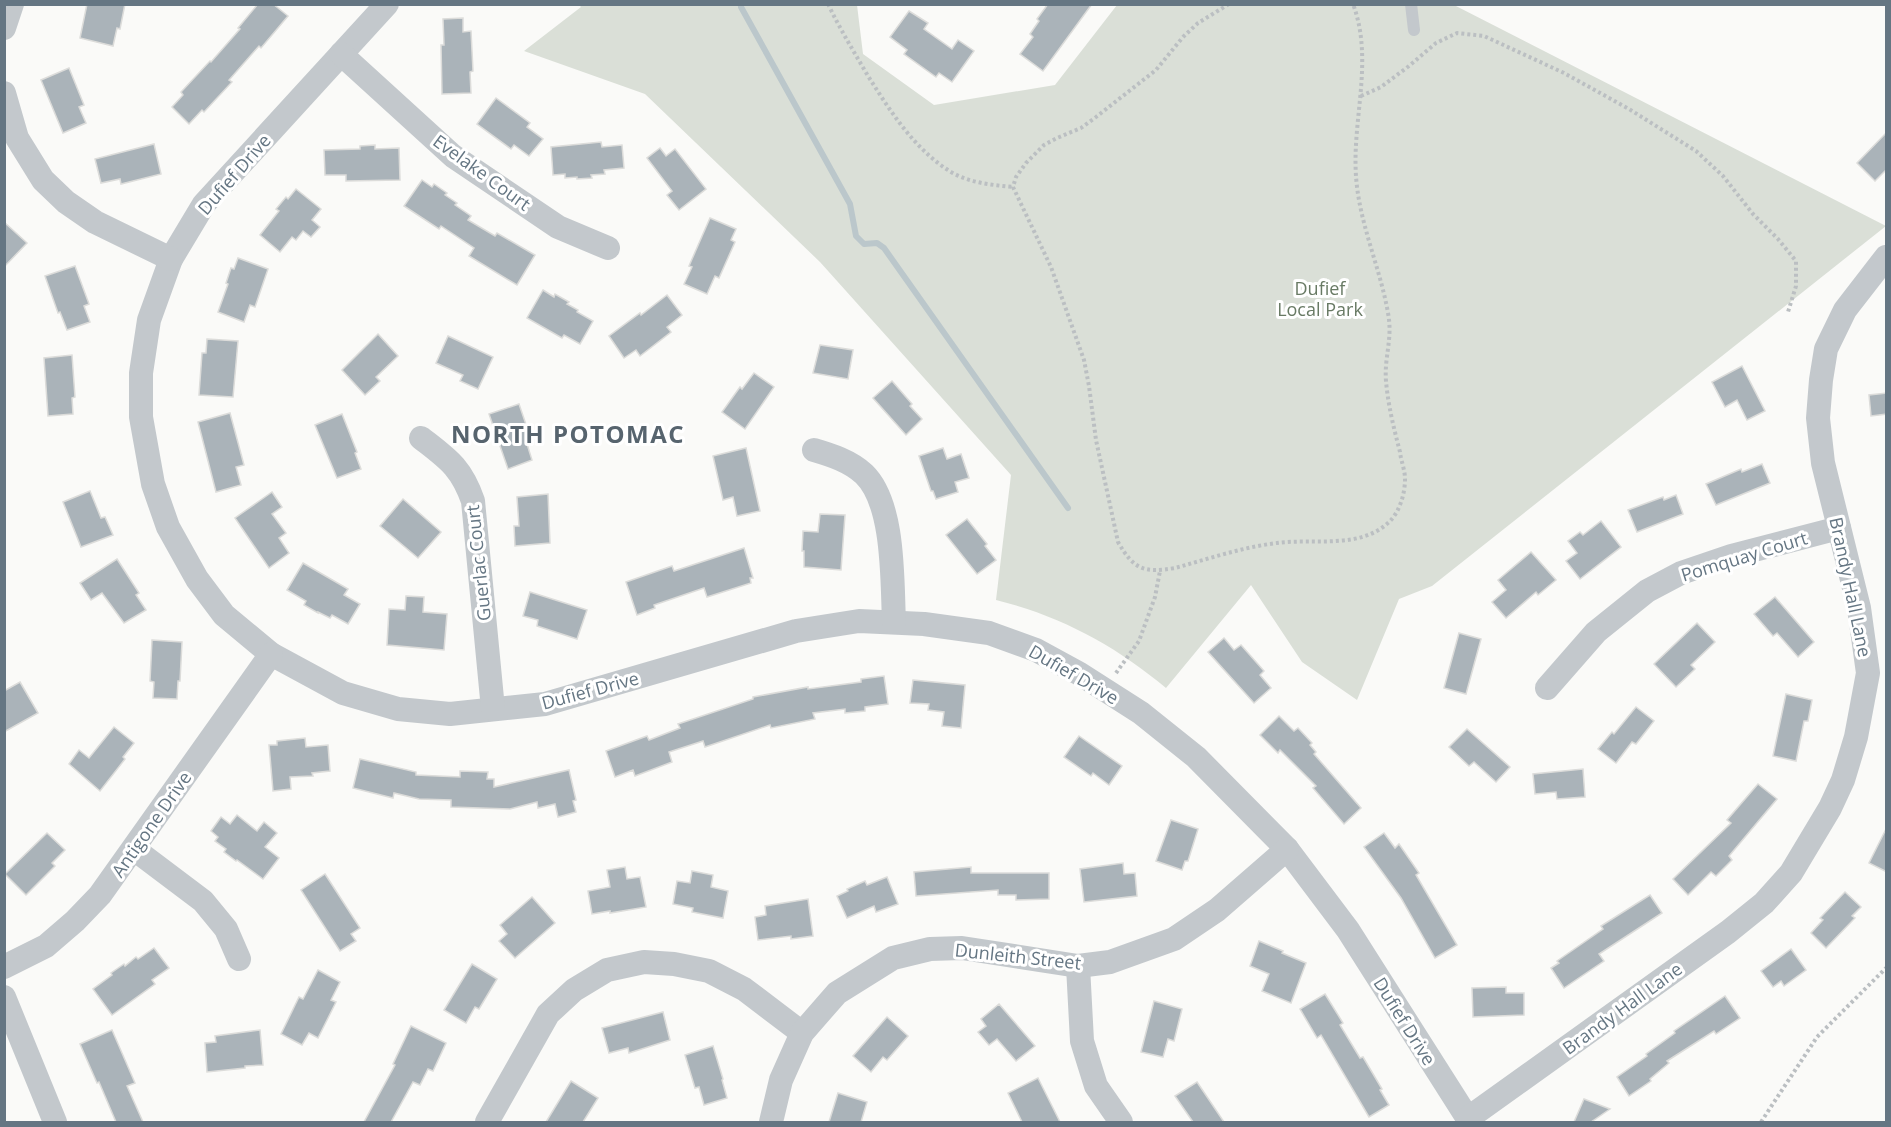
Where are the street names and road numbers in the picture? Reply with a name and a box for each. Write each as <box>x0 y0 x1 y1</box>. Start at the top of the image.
street label: Dufief Drive <box>192 129 276 219</box>
street label: Evelake Court <box>428 129 536 215</box>
street label: Guerlac Court <box>460 504 496 622</box>
street label: Brandy Hall Lane <box>1824 515 1878 659</box>
street label: Pomquay Court <box>1678 525 1810 587</box>
street label: Dufief Drive <box>1025 639 1123 709</box>
street label: Dufief Drive <box>539 666 641 714</box>
street label: Antigone Drive <box>106 766 196 882</box>
street label: Dunleith Street <box>954 937 1082 975</box>
street label: Brandy Hall Lane <box>1557 956 1687 1060</box>
street label: Dufief Drive <box>1368 972 1442 1070</box>

